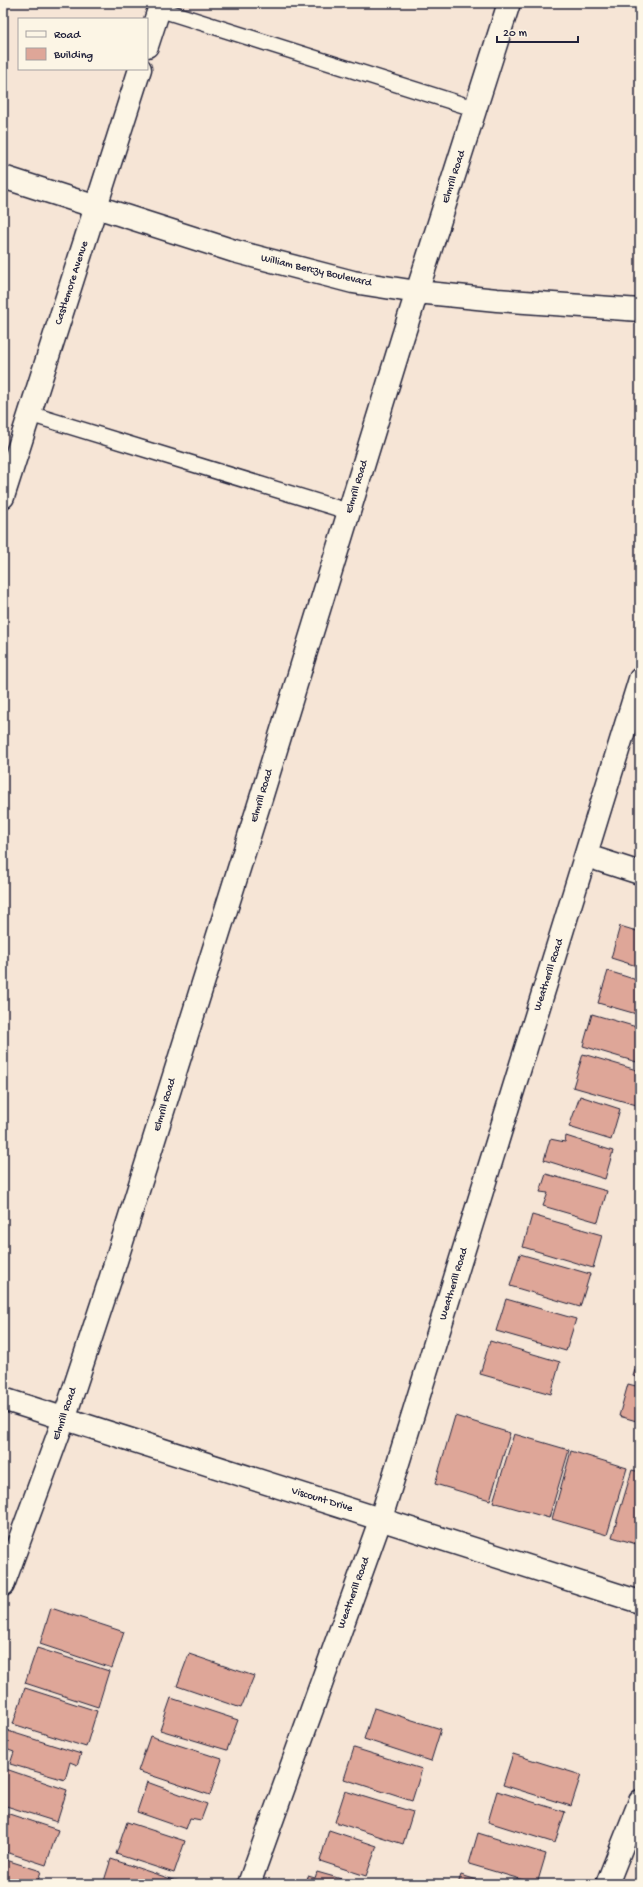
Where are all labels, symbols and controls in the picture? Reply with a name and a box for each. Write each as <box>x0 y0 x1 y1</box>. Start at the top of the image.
legend <box>18 18 148 70</box>
scale bar <box>497 18 578 44</box>
text: 20 m <box>503 27 528 41</box>
text: Road <box>54 29 81 43</box>
text: Building <box>53 49 93 63</box>
street label: Elmrill Road <box>440 148 469 205</box>
street label: Castlemore Avenue <box>53 239 91 326</box>
street label: William Berczy Boulevard <box>260 252 374 290</box>
street label: Elmrill Road <box>343 458 371 515</box>
street label: Elmrill Road <box>248 767 276 824</box>
street label: Weatherill Road <box>532 936 567 1013</box>
street label: Elmrill Road <box>151 1076 179 1133</box>
street label: Weatherill Road <box>437 1245 471 1322</box>
street label: Elmrill Road <box>50 1385 80 1442</box>
street label: Viscount Drive <box>289 1485 354 1515</box>
street label: Weatherill Road <box>336 1554 373 1630</box>

